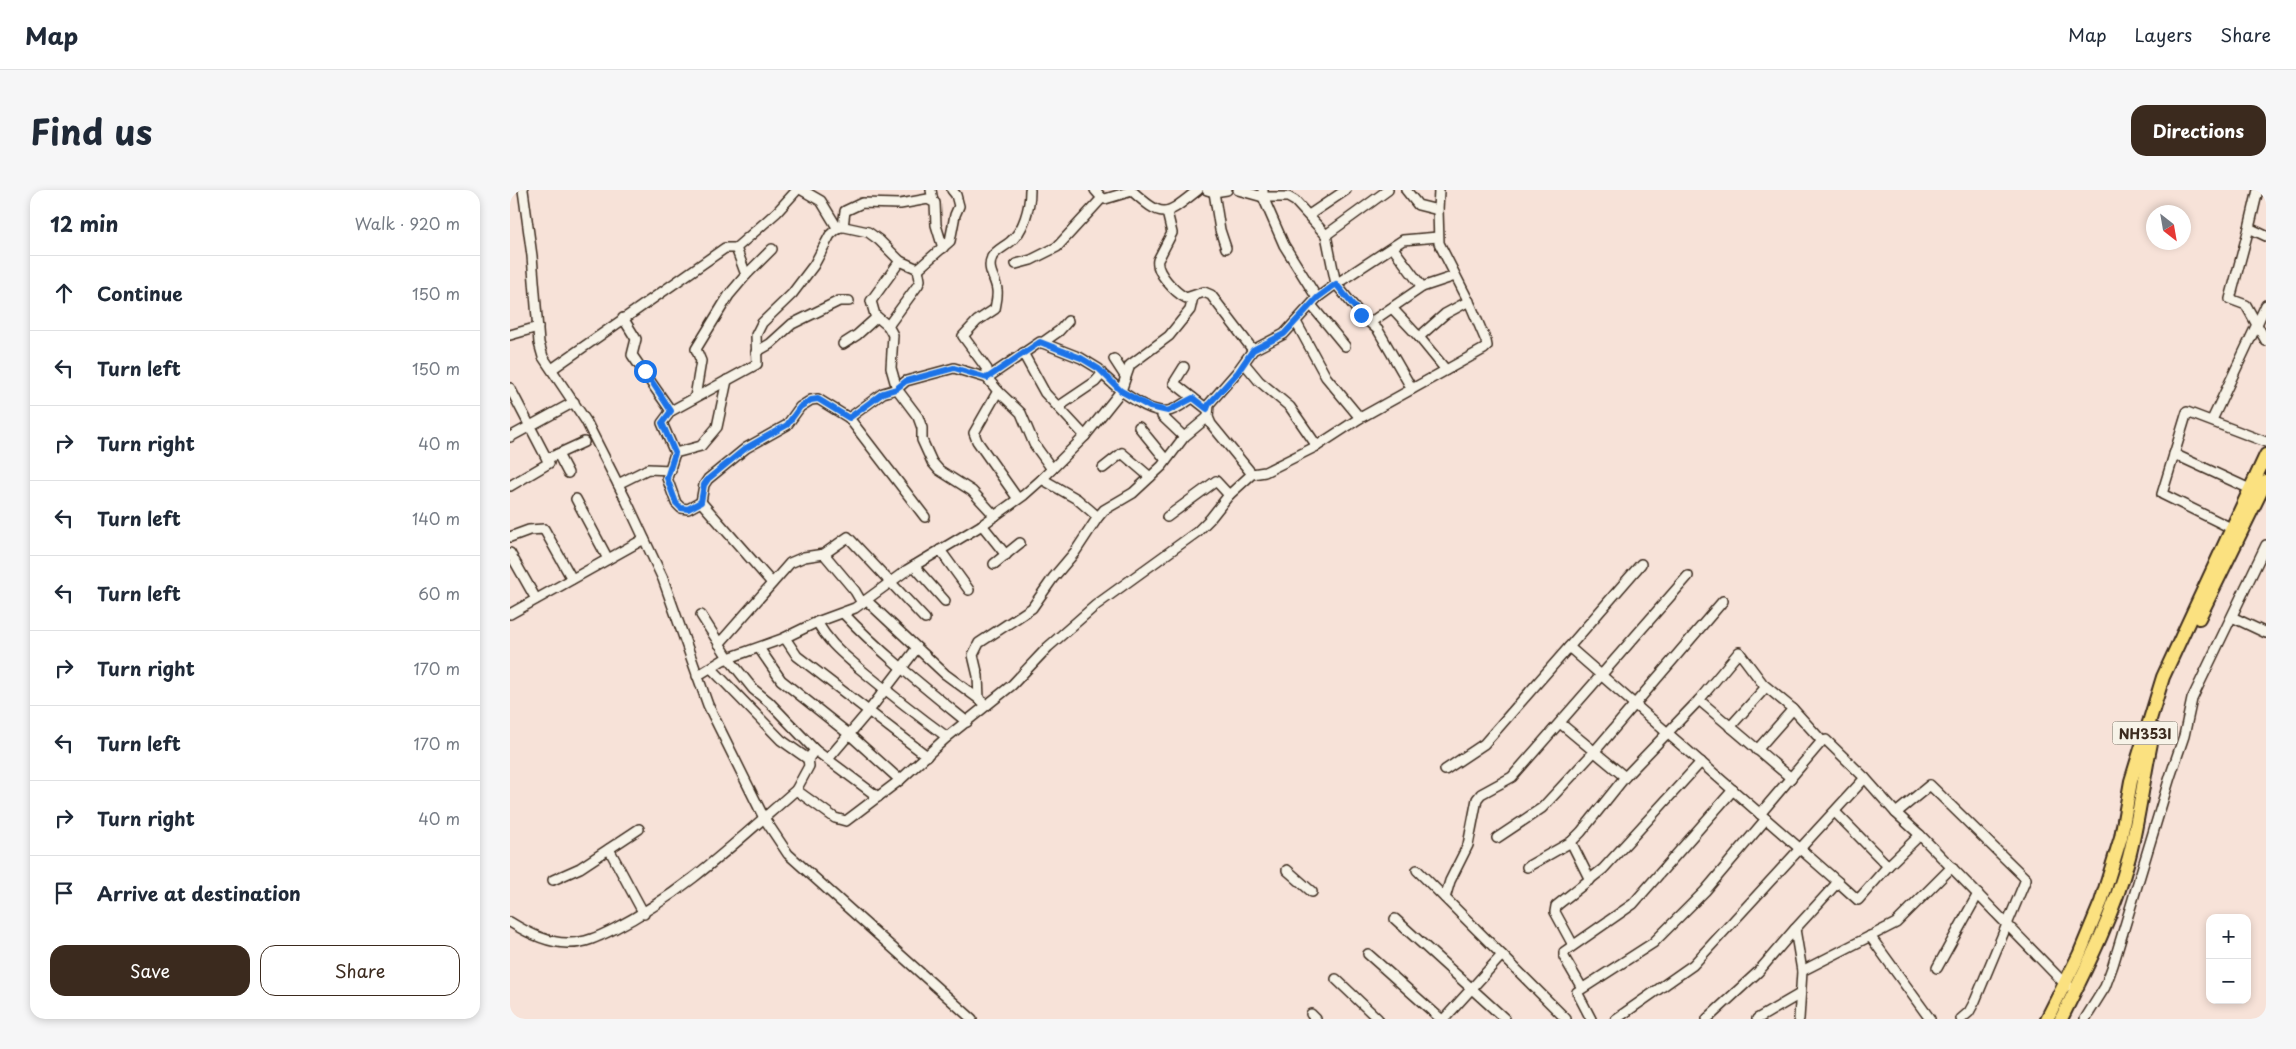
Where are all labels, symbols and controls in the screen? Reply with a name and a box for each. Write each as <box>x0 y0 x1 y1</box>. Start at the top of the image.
text: Map <box>25 17 78 53</box>
text: Map <box>2068 21 2107 48</box>
text: Layers <box>2135 21 2192 48</box>
text: Share <box>2220 21 2271 48</box>
text: Find us <box>30 104 152 157</box>
button: Directions <box>2131 105 2266 156</box>
north arrow <box>2146 205 2191 250</box>
text: 12 min <box>50 207 119 239</box>
text: Walk · 920 m <box>355 211 460 235</box>
icon: ahead <box>50 279 78 307</box>
text: Continue <box>97 279 183 307</box>
text: 150 m <box>412 281 460 305</box>
route end <box>1350 304 1373 327</box>
icon: left <box>50 354 78 382</box>
text: Turn left <box>97 354 181 382</box>
text: 150 m <box>412 356 460 380</box>
route start <box>634 360 657 383</box>
icon: right <box>50 429 78 457</box>
text: Turn right <box>97 429 195 457</box>
text: 40 m <box>418 431 460 455</box>
icon: left <box>50 504 78 532</box>
text: Turn left <box>97 504 181 532</box>
text: 140 m <box>412 506 460 530</box>
icon: left <box>50 579 78 607</box>
text: Turn left <box>97 579 181 607</box>
text: 60 m <box>418 581 460 605</box>
icon: right <box>50 654 78 682</box>
text: Turn right <box>97 654 195 682</box>
text: 170 m <box>414 656 460 680</box>
road number: NH353I <box>2112 722 2178 744</box>
icon: left <box>50 729 78 757</box>
text: Turn left <box>97 729 181 757</box>
text: 170 m <box>414 731 460 755</box>
icon: right <box>50 804 78 832</box>
text: Turn right <box>97 804 195 832</box>
text: 40 m <box>418 806 460 830</box>
icon: arrive <box>50 879 78 907</box>
text: Arrive at destination <box>97 879 301 907</box>
map controls <box>2206 914 2251 1004</box>
button: + <box>2206 914 2251 959</box>
button: Save <box>50 945 250 996</box>
button: Share <box>260 945 460 996</box>
button: − <box>2206 959 2251 1004</box>

